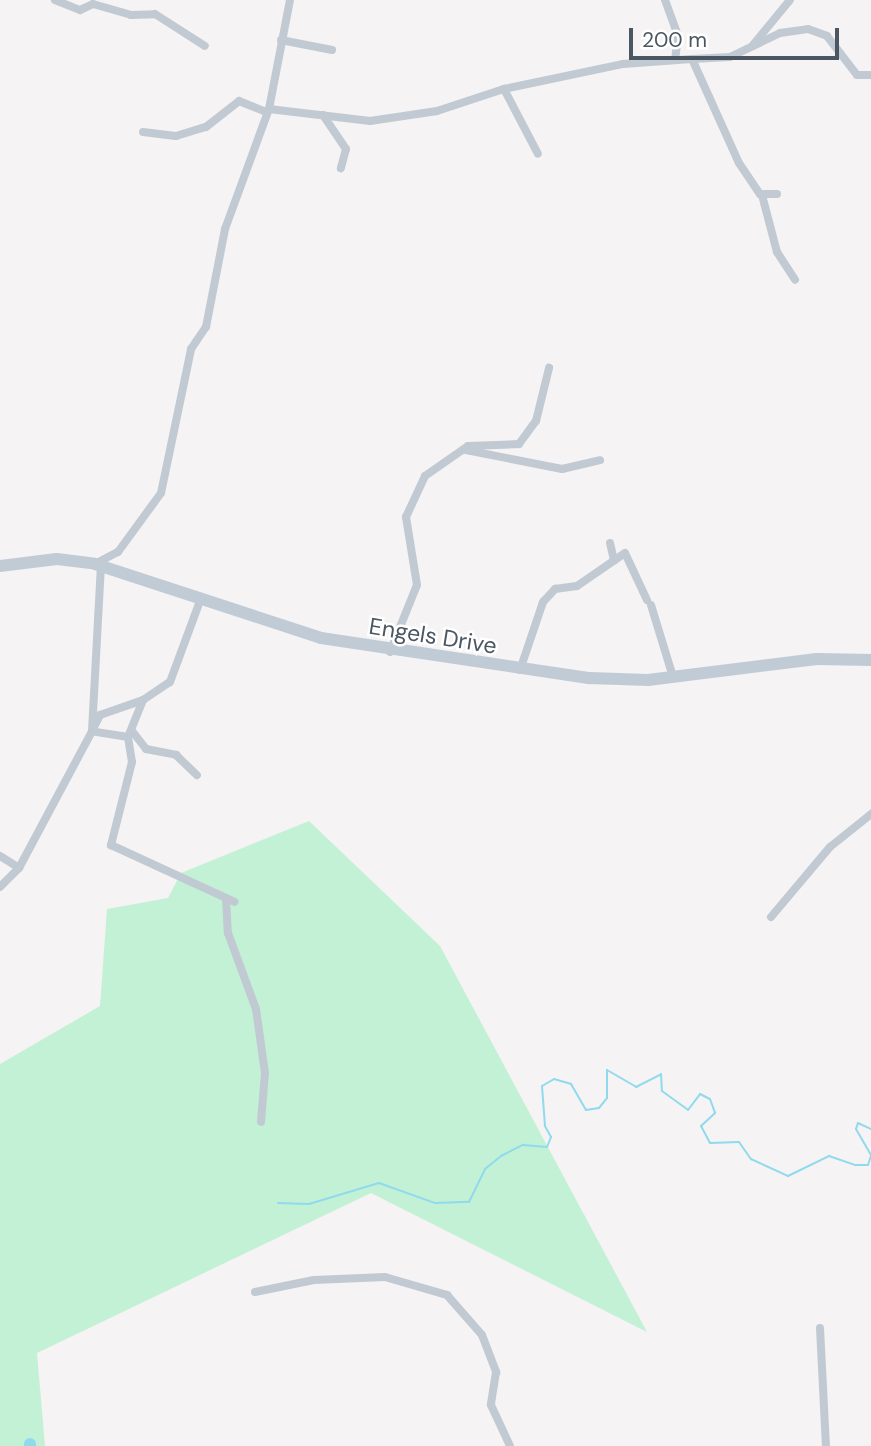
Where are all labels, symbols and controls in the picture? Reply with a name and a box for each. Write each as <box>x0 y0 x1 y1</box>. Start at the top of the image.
scale bar <box>633 14 843 58</box>
text: 200 m <box>642 26 707 54</box>
street label: Engels Drive <box>367 612 499 660</box>

